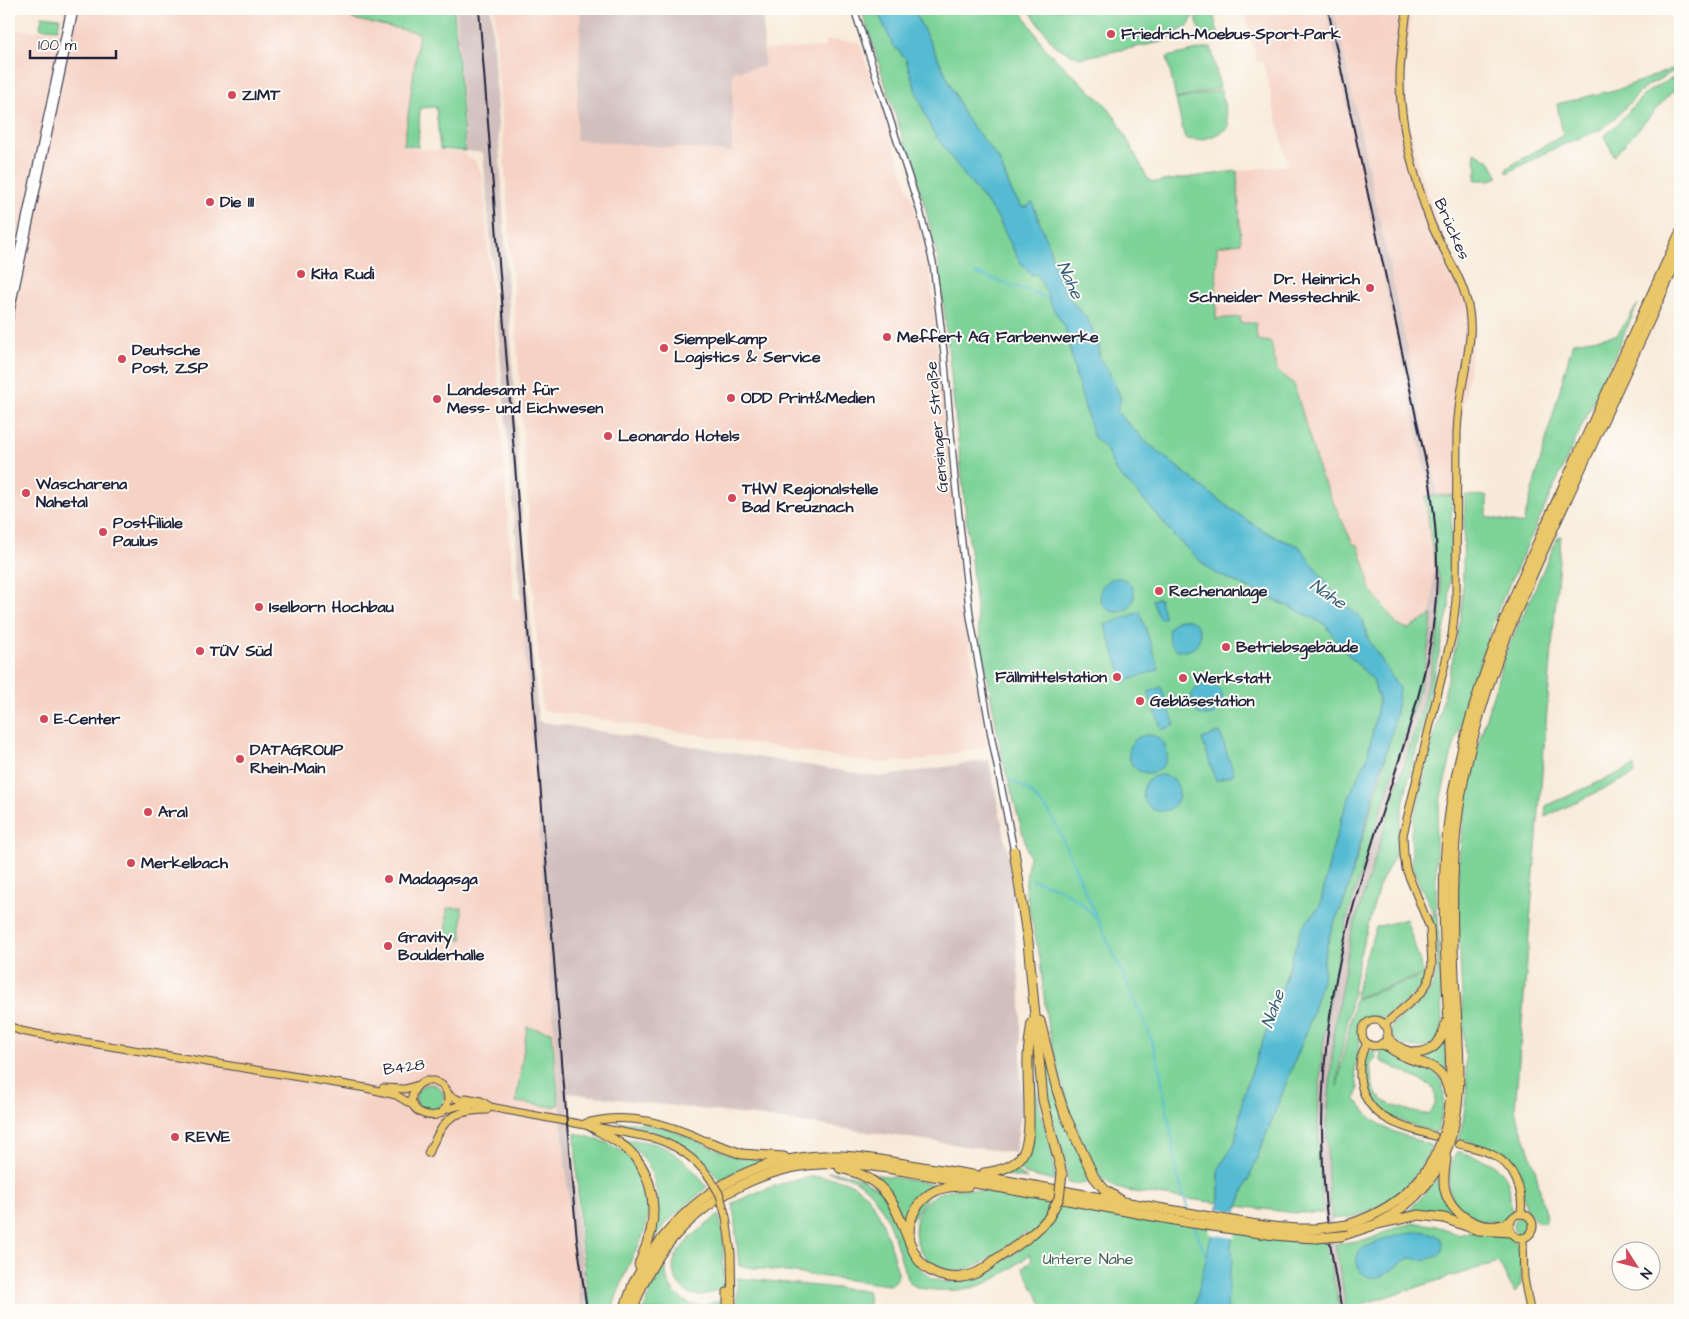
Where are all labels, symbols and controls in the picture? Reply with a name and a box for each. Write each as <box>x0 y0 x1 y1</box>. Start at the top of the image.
place label: Friedrich-Moebus-Sport-Park <box>1121 23 1341 45</box>
scale bar <box>30 28 116 60</box>
marker: Friedrich-Moebus-Sport-Park <box>1105 28 1117 40</box>
text: 100 m <box>38 35 77 56</box>
place label: ZIMT <box>242 84 281 106</box>
marker: ZIMT <box>226 89 238 101</box>
place label: Die 111 <box>220 191 255 213</box>
street label: Brückes <box>1429 195 1475 263</box>
marker: Die 111 <box>204 196 216 208</box>
water label: Nahe <box>1051 257 1090 304</box>
place label: Kita Rudi <box>311 263 375 285</box>
marker: Kita Rudi <box>295 268 307 280</box>
place label: Dr. Heinrich Schneider Messtechnik <box>1188 268 1361 308</box>
marker: Dr. Heinrich Schneider Messtechnik <box>1364 282 1376 294</box>
place label: Meffert AG Farbenwerke <box>897 326 1099 348</box>
place label: Siempelkamp Logistics & Service <box>673 328 821 370</box>
marker: Meffert AG Farbenwerke <box>881 331 893 343</box>
place label: Deutsche Post, ZSP <box>132 339 209 379</box>
marker: Siempelkamp Logistics & Service <box>658 342 670 354</box>
marker: Deutsche Post, ZSP <box>116 353 128 365</box>
street label: Gensinger Straße <box>920 360 955 494</box>
place label: Landesamt für Mess- und Eichwesen <box>447 379 603 419</box>
place label: ODD Print&Medien <box>741 387 875 409</box>
marker: ODD Print&Medien <box>725 392 737 404</box>
marker: Landesamt für Mess- und Eichwesen <box>431 393 443 405</box>
place label: Leonardo Hotels <box>618 425 740 447</box>
marker: Leonardo Hotels <box>602 430 614 442</box>
place label: Wascharena Nahetal <box>35 473 128 513</box>
place label: THW Regionalstelle Bad Kreuznach <box>741 478 879 518</box>
marker: Wascharena Nahetal <box>20 487 32 499</box>
marker: THW Regionalstelle Bad Kreuznach <box>726 492 738 504</box>
place label: Postfiliale Paulus <box>113 512 183 552</box>
marker: Postfiliale Paulus <box>97 526 109 538</box>
water label: Nahe <box>1305 573 1352 616</box>
place label: Rechenanlage <box>1169 580 1268 604</box>
marker: Rechenanlage <box>1153 585 1165 597</box>
place label: Iselborn Hochbau <box>269 596 394 618</box>
marker: Iselborn Hochbau <box>253 601 265 613</box>
place label: Betriebsgebäude <box>1236 636 1359 660</box>
place label: TÜV Süd <box>209 640 273 662</box>
marker: Betriebsgebäude <box>1220 641 1232 653</box>
marker: TÜV Süd <box>194 645 206 657</box>
place label: Fällmittelstation <box>995 666 1107 688</box>
place label: Werkstatt <box>1192 667 1271 689</box>
marker: Fällmittelstation <box>1111 671 1123 683</box>
marker: Werkstatt <box>1177 672 1189 684</box>
place label: Gebläsestation <box>1150 690 1255 712</box>
marker: Gebläsestation <box>1134 695 1146 707</box>
place label: E-Center <box>54 708 121 730</box>
marker: E-Center <box>38 713 50 725</box>
place label: DATAGROUP Rhein-Main <box>250 739 344 779</box>
marker: DATAGROUP Rhein-Main <box>234 753 246 765</box>
place label: Aral <box>158 801 188 823</box>
marker: Aral <box>142 806 154 818</box>
place label: Merkelbach <box>141 852 229 874</box>
marker: Merkelbach <box>125 857 137 869</box>
place label: Madagasga <box>399 868 478 892</box>
marker: Madagasga <box>383 873 395 885</box>
place label: Gravity Boulderhalle <box>398 926 485 966</box>
marker: Gravity Boulderhalle <box>382 940 394 952</box>
water label: Nahe <box>1255 985 1292 1032</box>
street label: B428 <box>382 1053 426 1081</box>
place label: REWE <box>185 1126 231 1148</box>
marker: REWE <box>169 1131 181 1143</box>
north arrow <box>1612 1242 1662 1292</box>
park label: Untere Nahe <box>1043 1248 1134 1270</box>
text: N <box>1635 1264 1656 1283</box>

